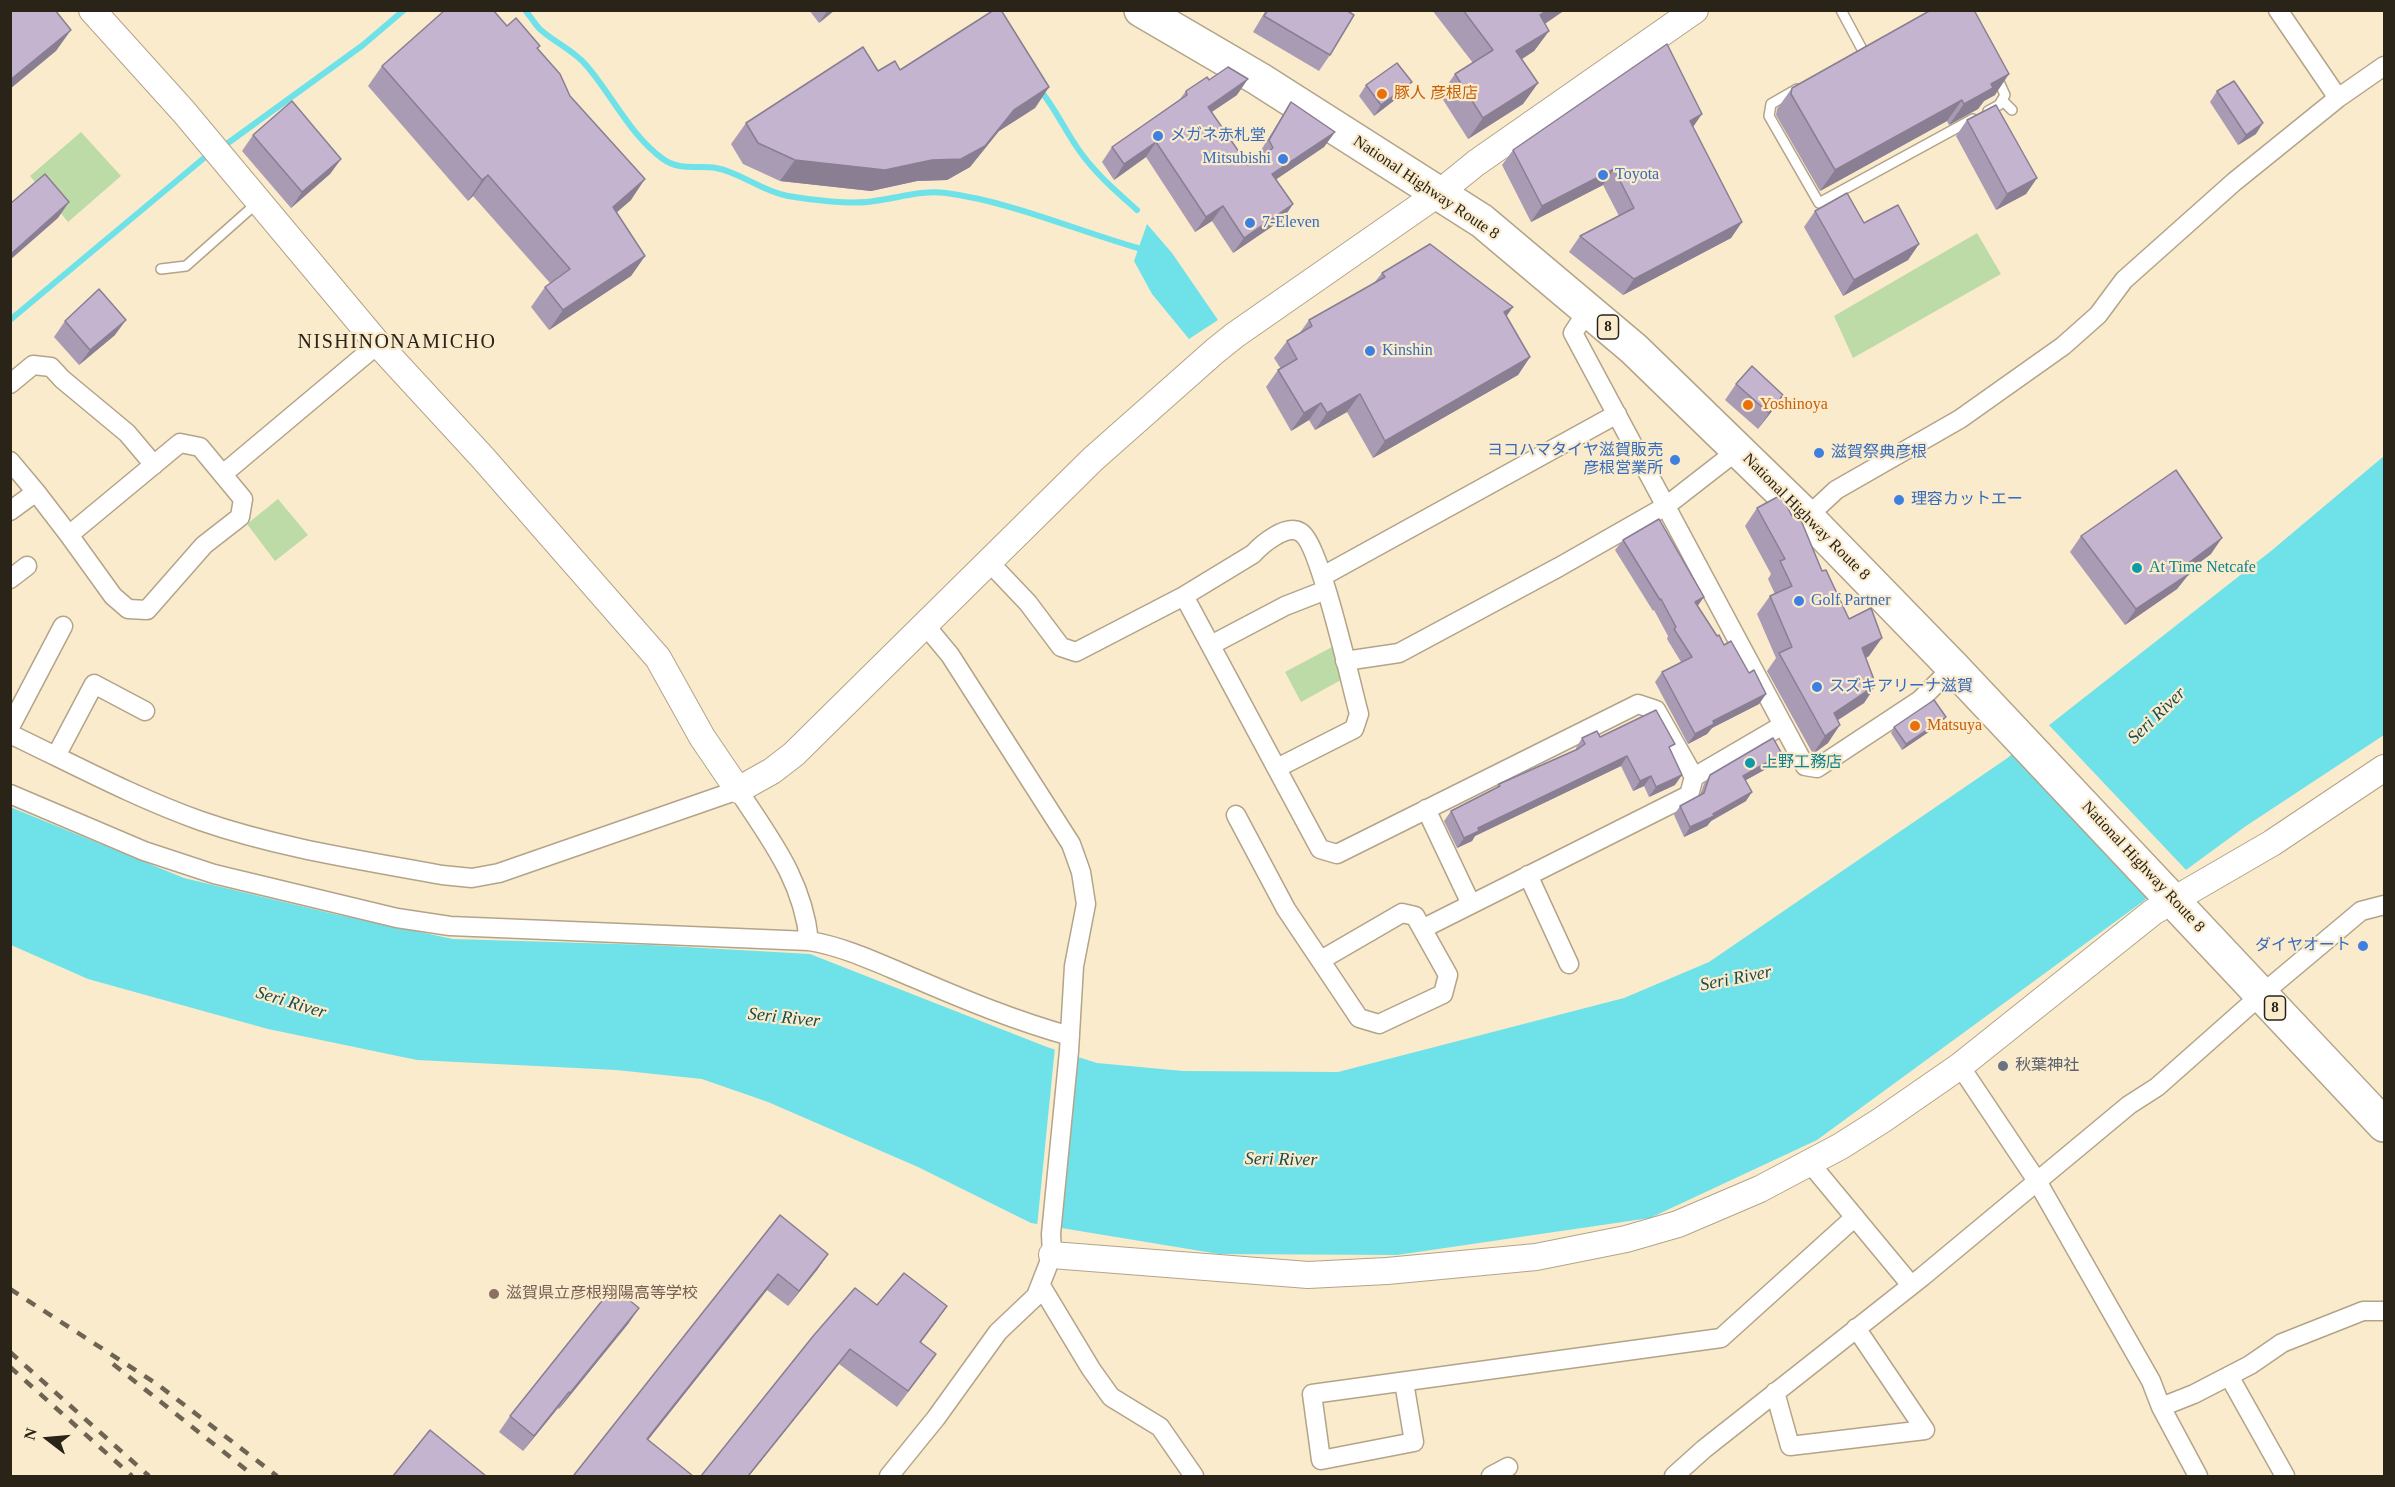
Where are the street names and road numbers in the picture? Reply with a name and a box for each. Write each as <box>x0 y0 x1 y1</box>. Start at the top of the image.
street label: National Highway Route 8 <box>1349 132 1503 244</box>
road number: 8 <box>1598 315 1618 339</box>
street label: National Highway Route 8 <box>1738 449 1874 585</box>
street label: National Highway Route 8 <box>2077 798 2209 936</box>
road number: 8 <box>2264 996 2286 1020</box>

